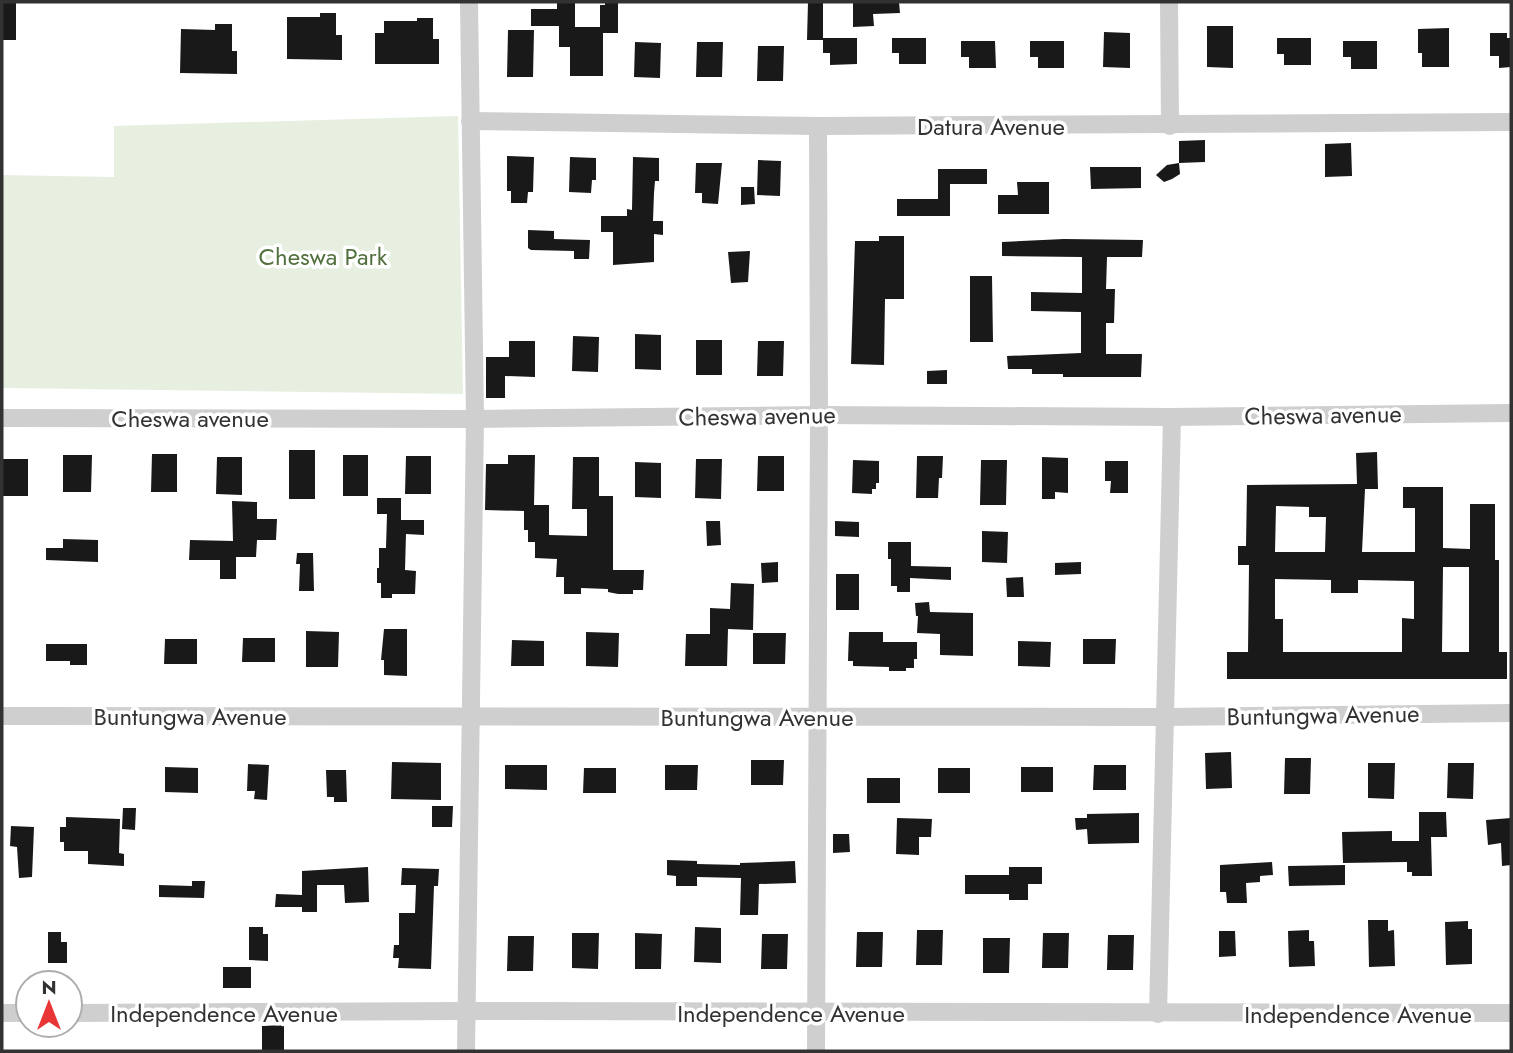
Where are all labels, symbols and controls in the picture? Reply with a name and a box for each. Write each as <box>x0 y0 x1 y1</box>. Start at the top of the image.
street label: Datura Avenue <box>917 109 1065 144</box>
park label: Cheswa Park <box>259 239 388 274</box>
street label: Cheswa avenue <box>1244 396 1402 434</box>
street label: Cheswa avenue <box>678 397 836 435</box>
street label: Cheswa avenue <box>111 401 269 436</box>
street label: Buntungwa Avenue <box>1226 696 1420 734</box>
street label: Buntungwa Avenue <box>93 699 287 734</box>
street label: Buntungwa Avenue <box>660 700 854 735</box>
north arrow <box>14 969 84 1039</box>
text: N <box>41 974 57 1001</box>
street label: Independence Avenue <box>110 996 338 1031</box>
street label: Independence Avenue <box>677 996 905 1031</box>
street label: Independence Avenue <box>1244 997 1472 1032</box>

